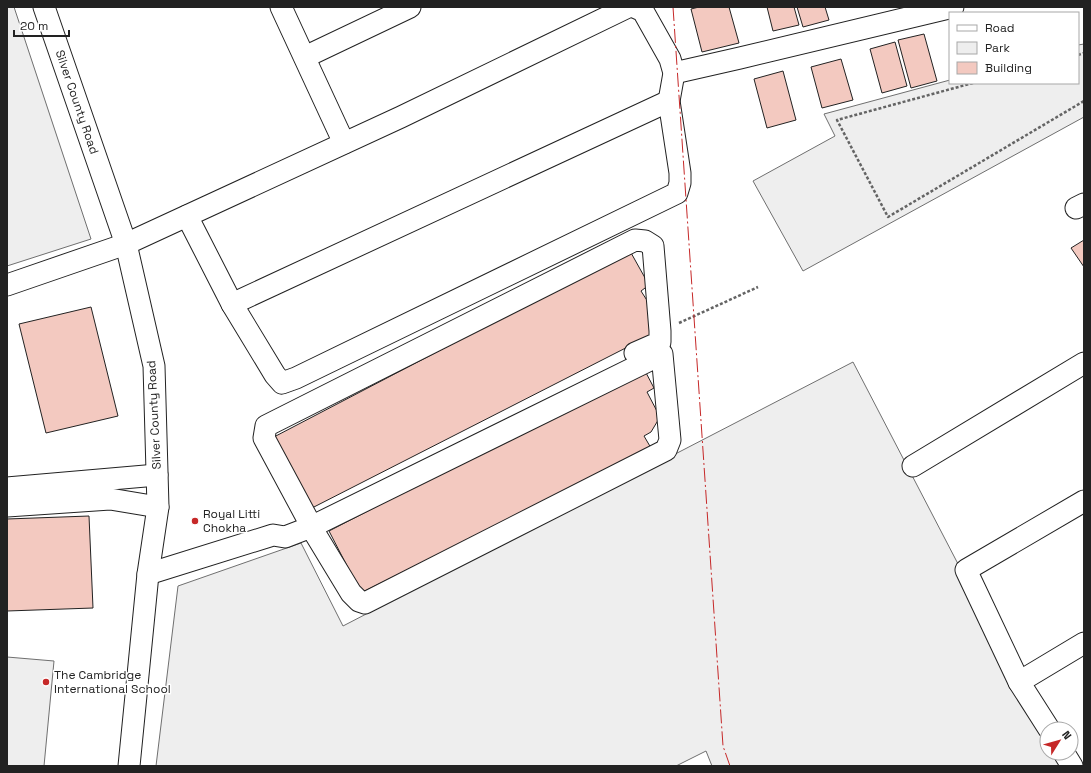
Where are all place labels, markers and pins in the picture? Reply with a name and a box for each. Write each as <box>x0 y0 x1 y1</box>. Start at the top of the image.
place label: Royal Litti Chokha <box>203 506 260 536</box>
marker: Royal Litti Chokha <box>190 516 200 526</box>
place label: The Cambridge International School <box>54 667 171 697</box>
marker: The Cambridge International School <box>41 677 51 687</box>

